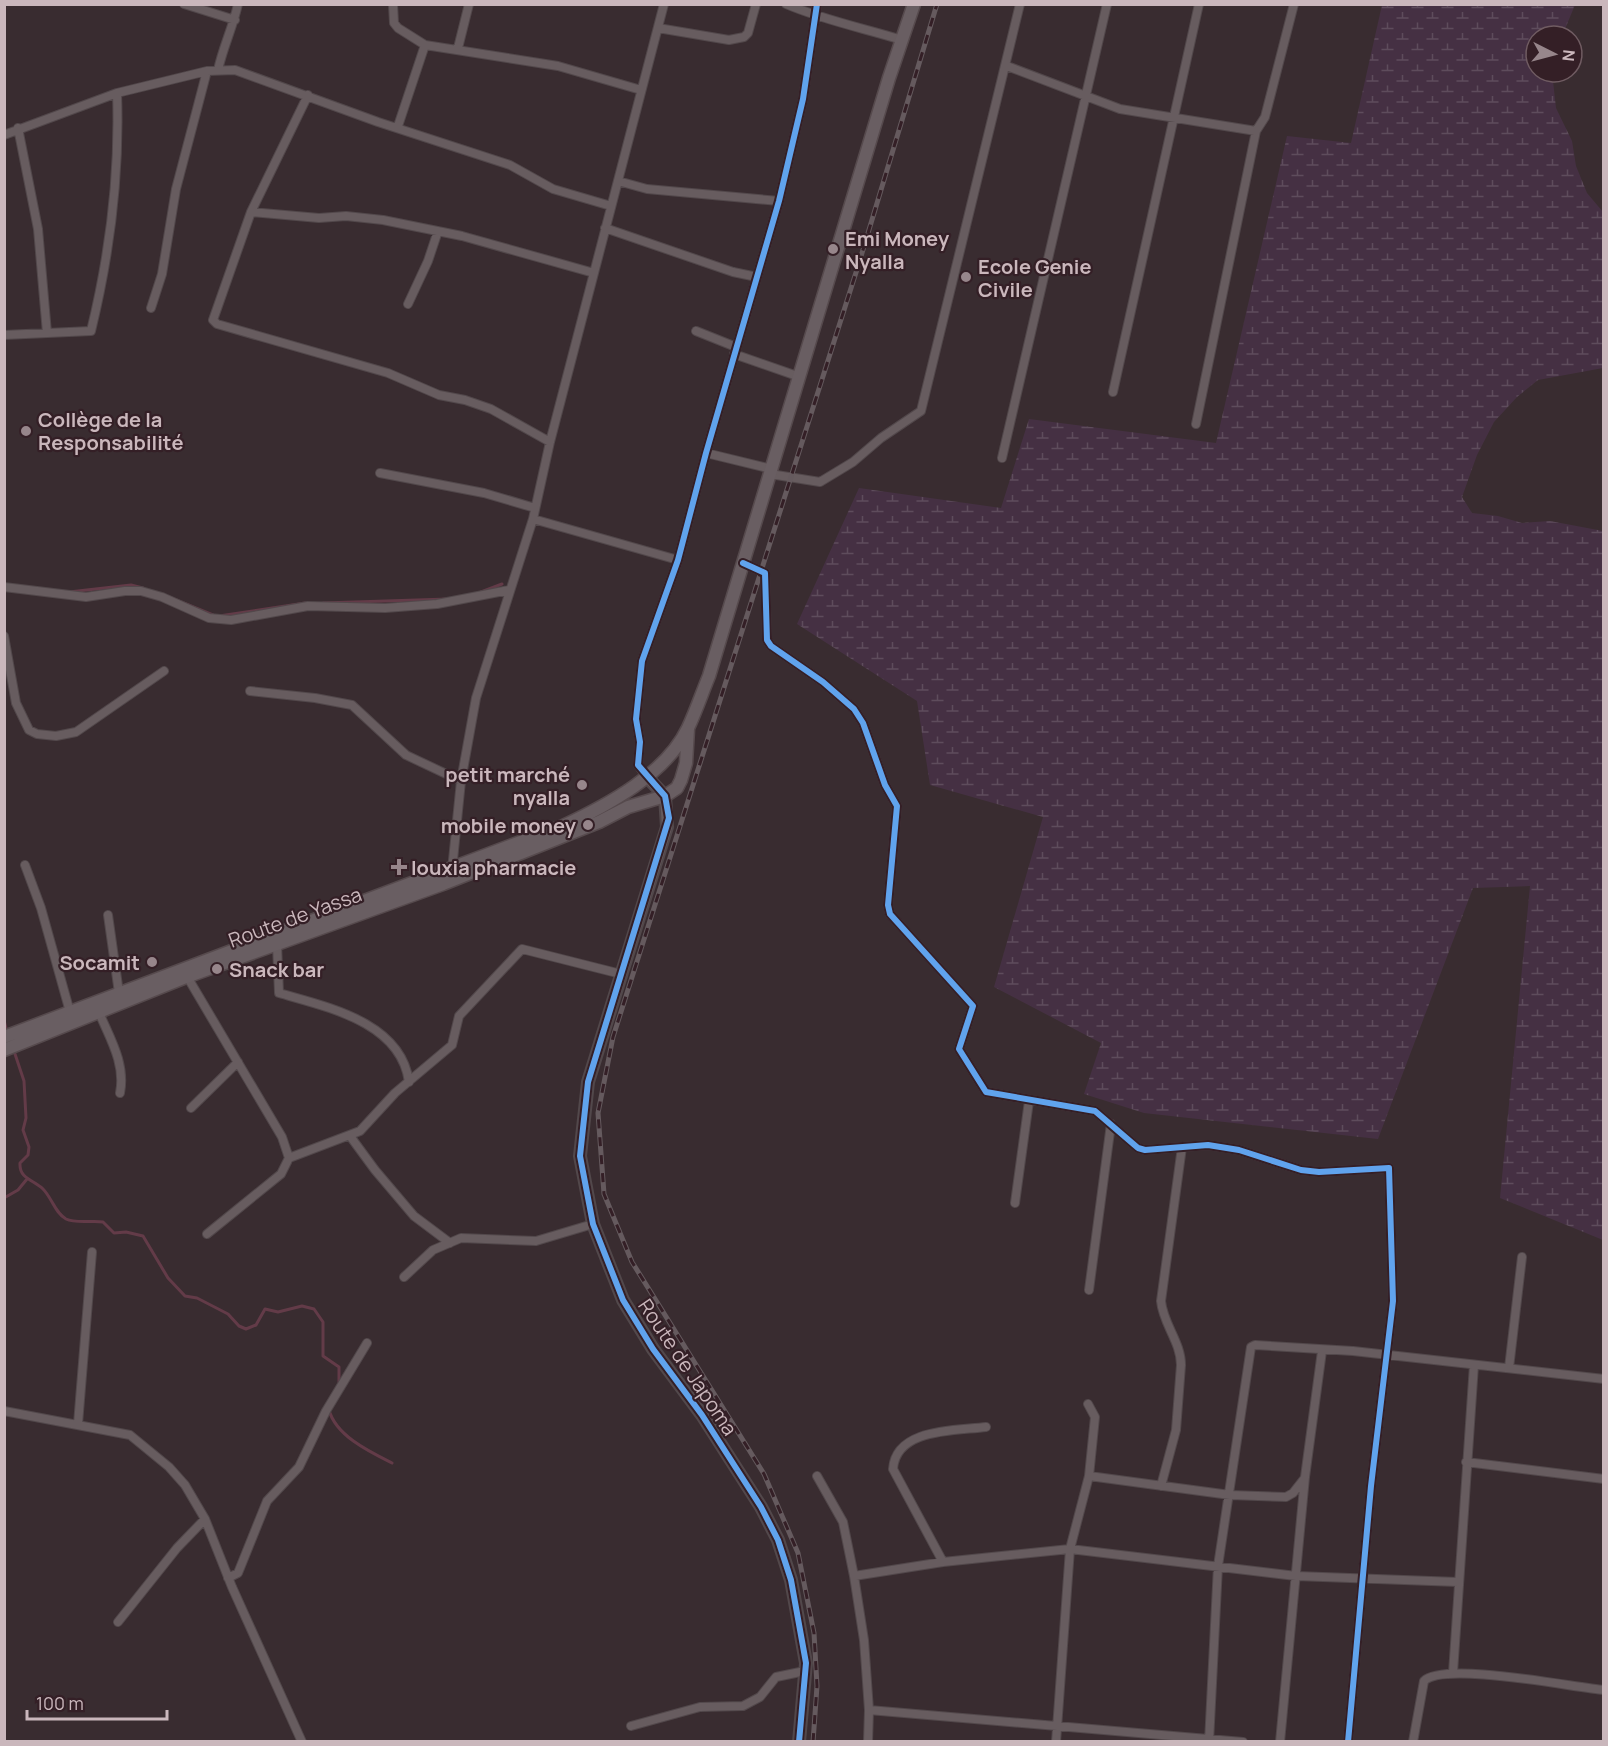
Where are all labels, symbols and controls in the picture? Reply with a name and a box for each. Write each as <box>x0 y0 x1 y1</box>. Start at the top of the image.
north arrow <box>1524 24 1584 84</box>
text: N <box>1557 49 1580 62</box>
place label: Emi Money Nyalla <box>845 225 950 275</box>
marker: Emi Money Nyalla <box>826 242 840 256</box>
place label: Ecole Genie Civile <box>978 253 1091 303</box>
marker: Ecole Genie Civile <box>959 270 973 284</box>
place label: Collège de la Responsabilité <box>38 406 183 456</box>
marker: Collège de la Responsabilité <box>19 424 33 438</box>
place label: petit marché nyalla <box>445 761 570 811</box>
marker: petit marché nyalla <box>575 778 589 792</box>
place label: mobile money <box>441 812 577 839</box>
marker: mobile money <box>581 818 595 832</box>
place label: louxia pharmacie <box>411 854 576 881</box>
marker: louxia pharmacie <box>392 860 406 874</box>
street label: Route de Yassa <box>225 880 365 954</box>
place label: Socamit <box>59 949 140 976</box>
marker: Socamit <box>145 955 159 969</box>
place label: Snack bar <box>229 956 324 983</box>
marker: Snack bar <box>210 962 224 976</box>
street label: Route de Japoma <box>632 1293 744 1441</box>
scale bar <box>27 1683 166 1721</box>
text: 100 m <box>36 1691 84 1715</box>

